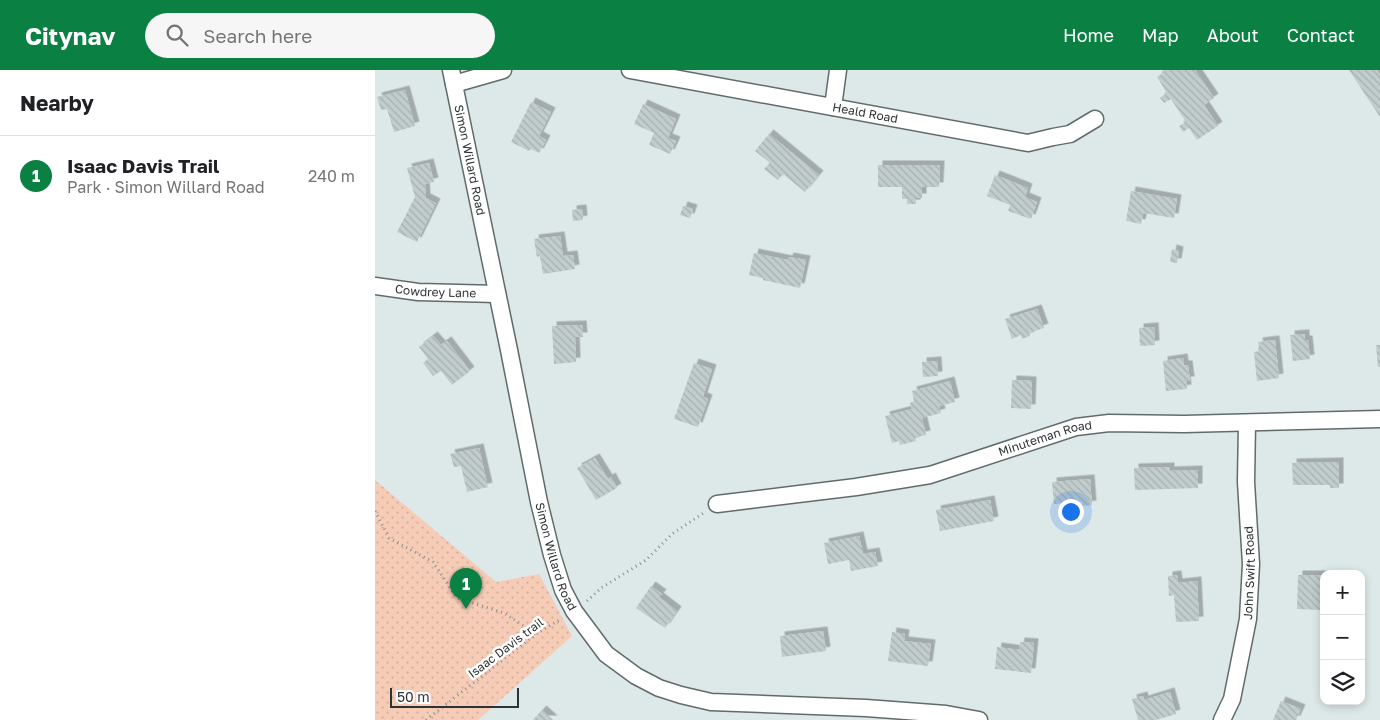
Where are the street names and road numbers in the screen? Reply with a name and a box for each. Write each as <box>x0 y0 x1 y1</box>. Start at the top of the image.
street label: Heald Road <box>831 99 899 126</box>
street label: Simon Willard Road <box>451 103 489 217</box>
street label: Cowdrey Lane <box>394 281 477 300</box>
street label: Minuteman Road <box>996 417 1093 459</box>
street label: Simon Willard Road <box>532 501 580 613</box>
street label: John Swift Road <box>1240 526 1258 620</box>
street label: Isaac Davis trail <box>465 614 547 681</box>

